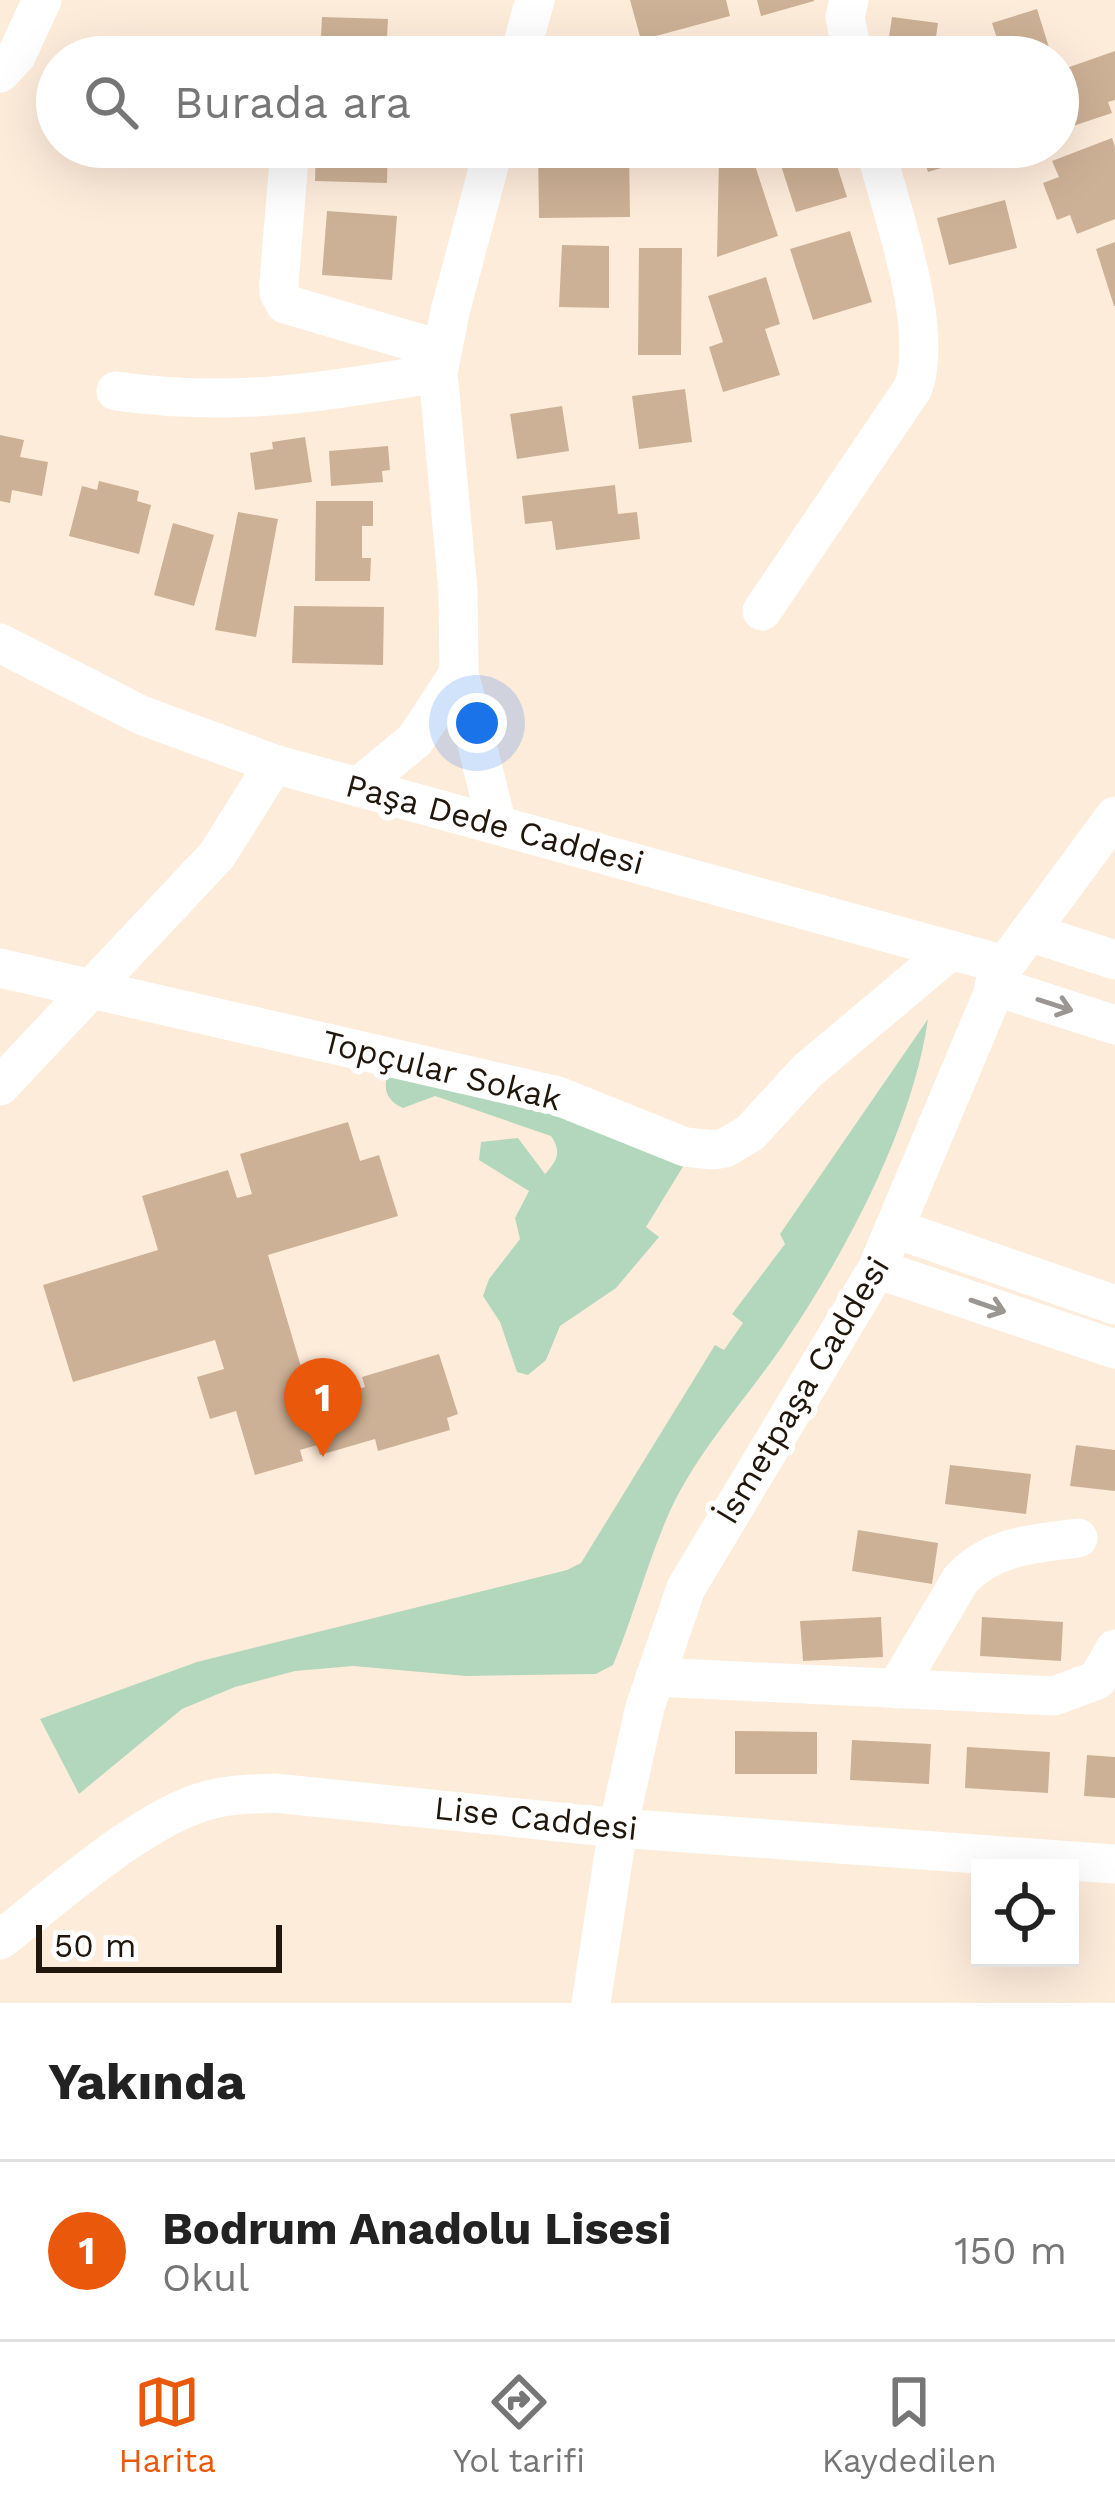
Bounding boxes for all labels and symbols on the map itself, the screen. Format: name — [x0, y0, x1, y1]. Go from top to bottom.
your location — [447, 693, 507, 753]
street label: Paşa Dede Caddesi — [342, 765, 648, 883]
one-way arrow — [1035, 996, 1073, 1018]
street label: Topçular Sokak — [318, 1021, 566, 1119]
street label: İsmetpaşa Caddesi — [707, 1249, 897, 1531]
one-way arrow — [968, 1297, 1006, 1319]
pin: 1 — [284, 1358, 362, 1457]
street label: Lise Caddesi — [432, 1788, 640, 1848]
scale bar — [36, 1919, 282, 1972]

